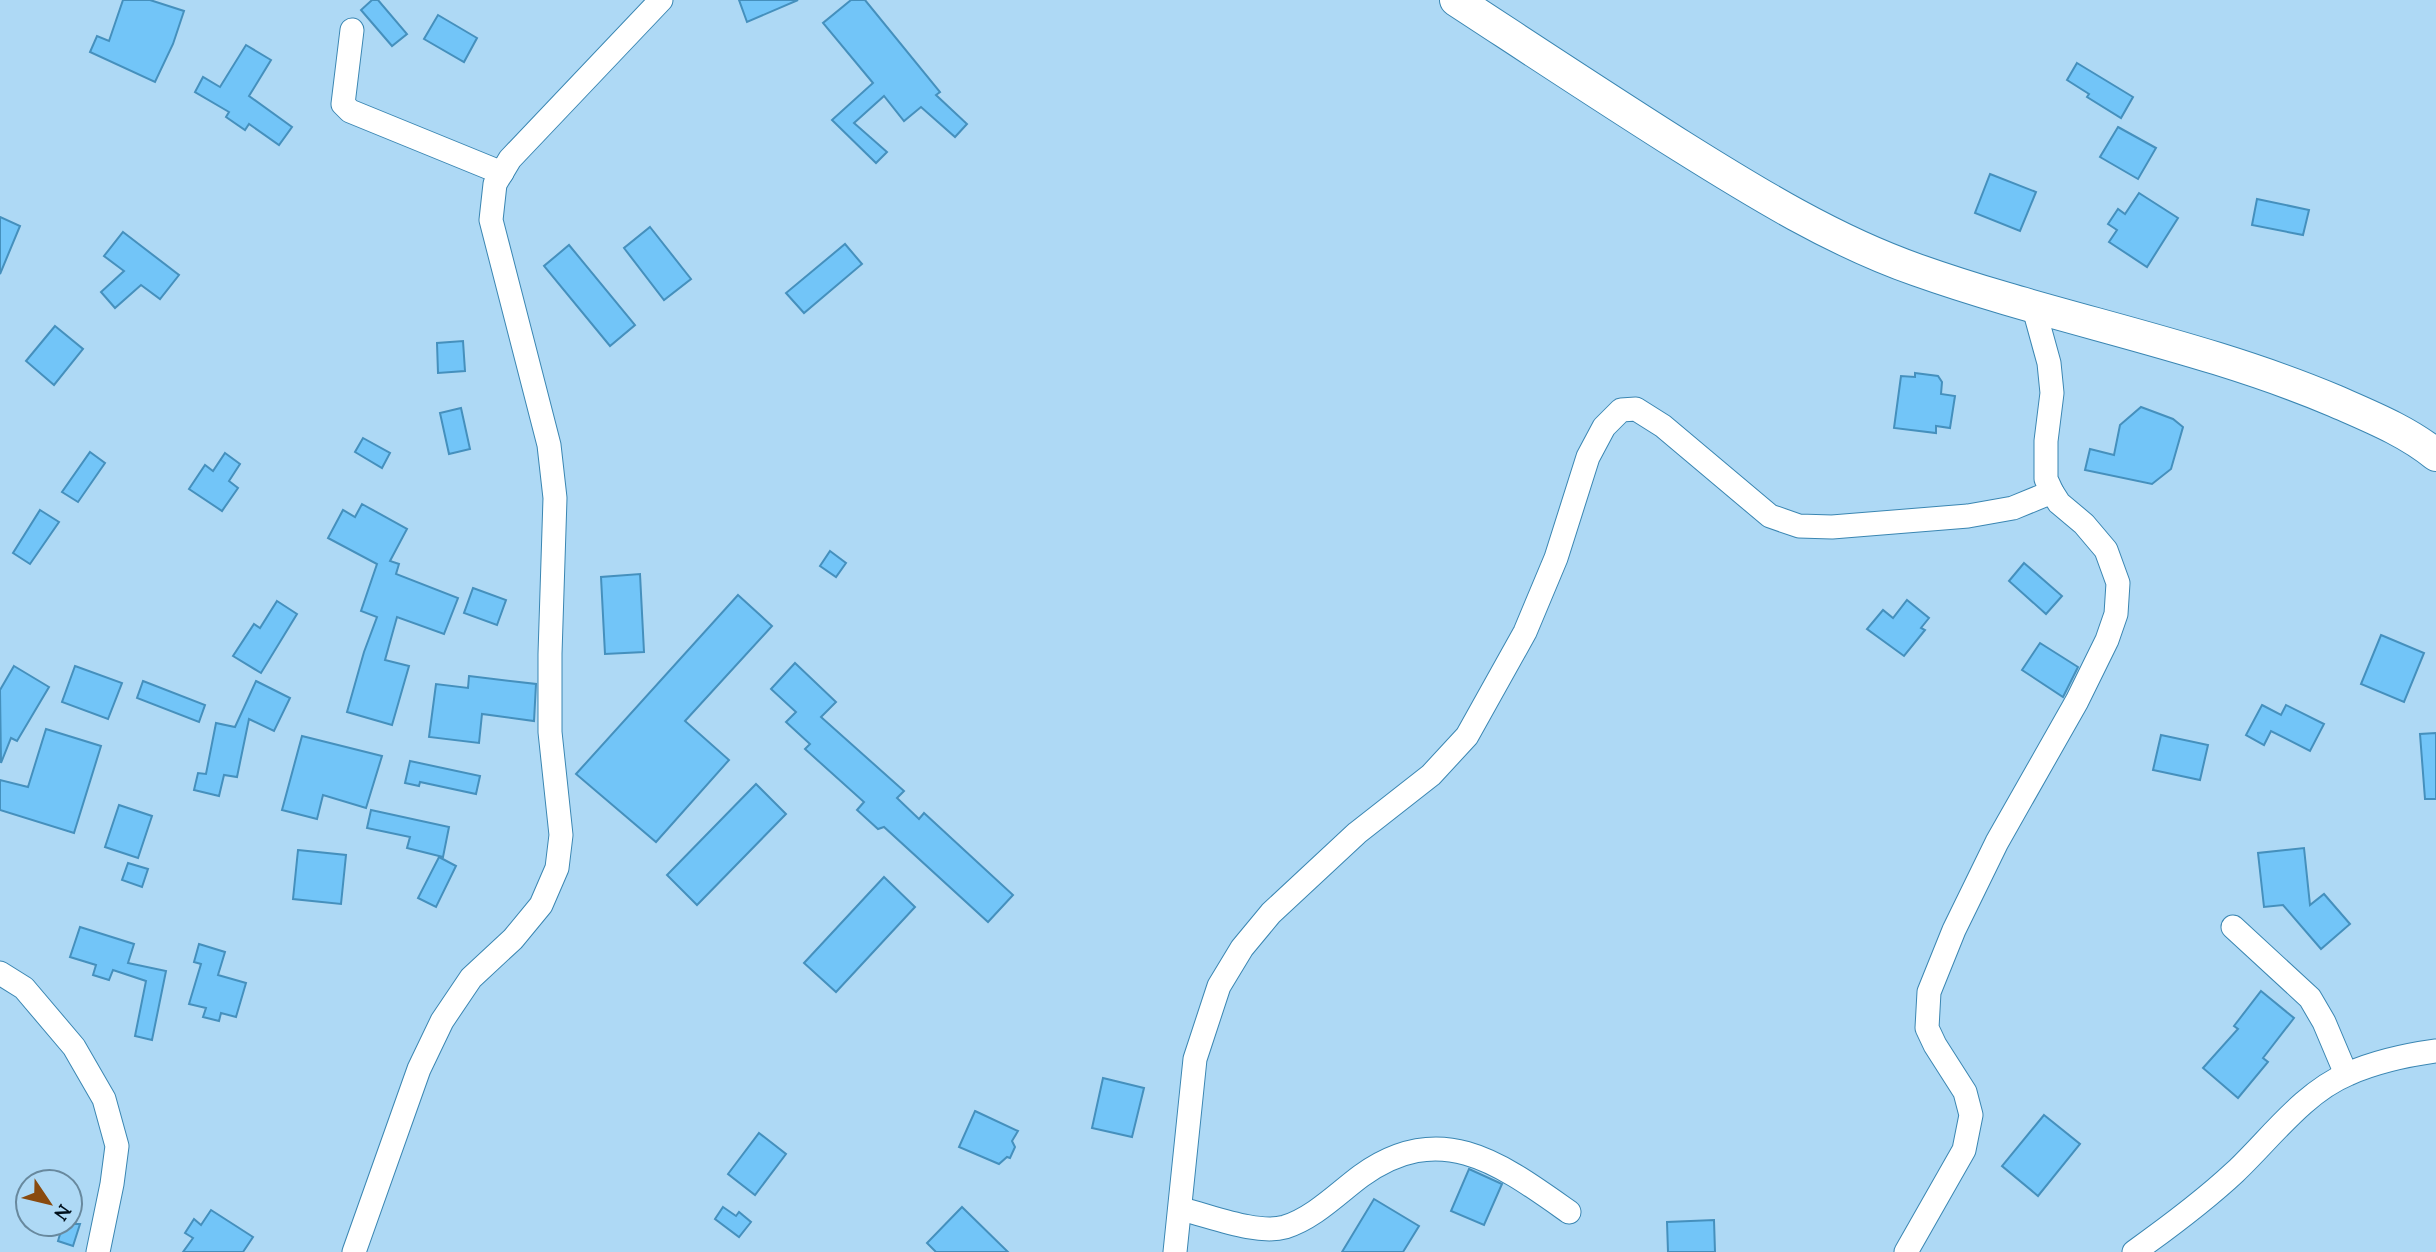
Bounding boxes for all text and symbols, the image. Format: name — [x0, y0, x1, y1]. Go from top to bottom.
north arrow — [14, 1168, 84, 1238]
text: N — [49, 1200, 77, 1226]

